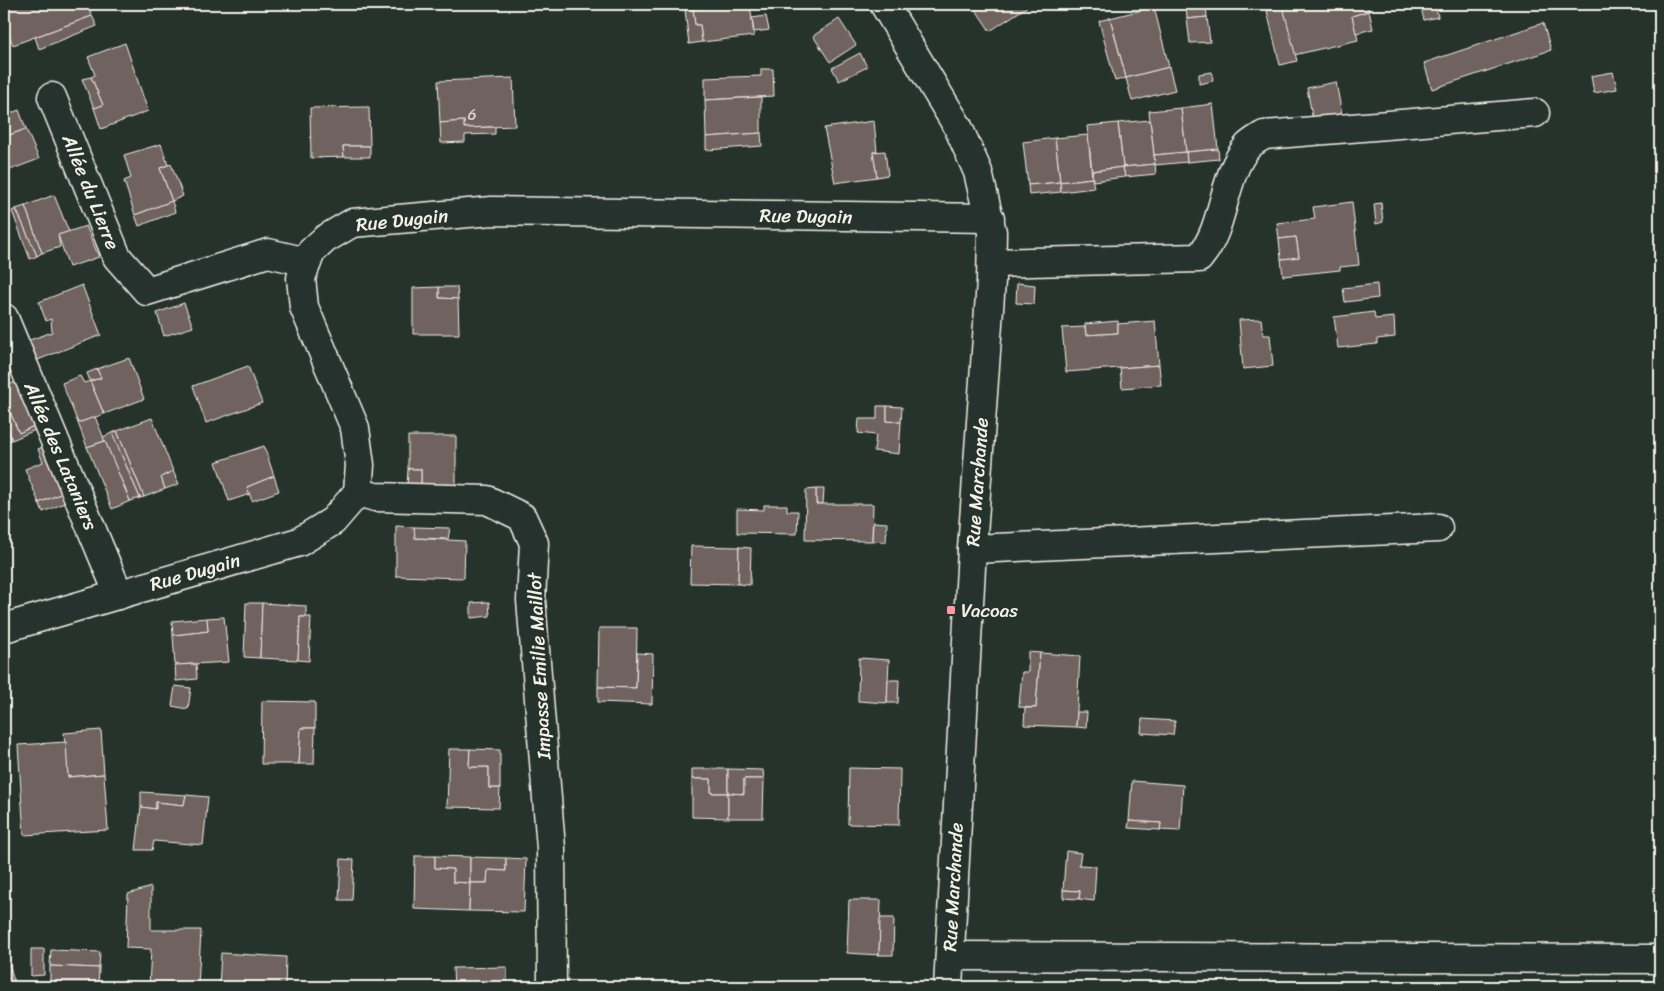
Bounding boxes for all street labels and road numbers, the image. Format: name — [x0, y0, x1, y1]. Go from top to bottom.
street label: Allée du Lierre — [52, 128, 129, 255]
street label: Rue Dugain — [354, 199, 450, 241]
street label: Rue Dugain — [759, 199, 853, 233]
street label: Allée des Lataniers — [14, 376, 107, 536]
street label: Rue Marchande — [956, 416, 998, 547]
street label: Rue Dugain — [146, 543, 244, 601]
street label: Impasse Emilie Maillot — [518, 570, 560, 761]
street label: Rue Marchande — [933, 821, 973, 952]

